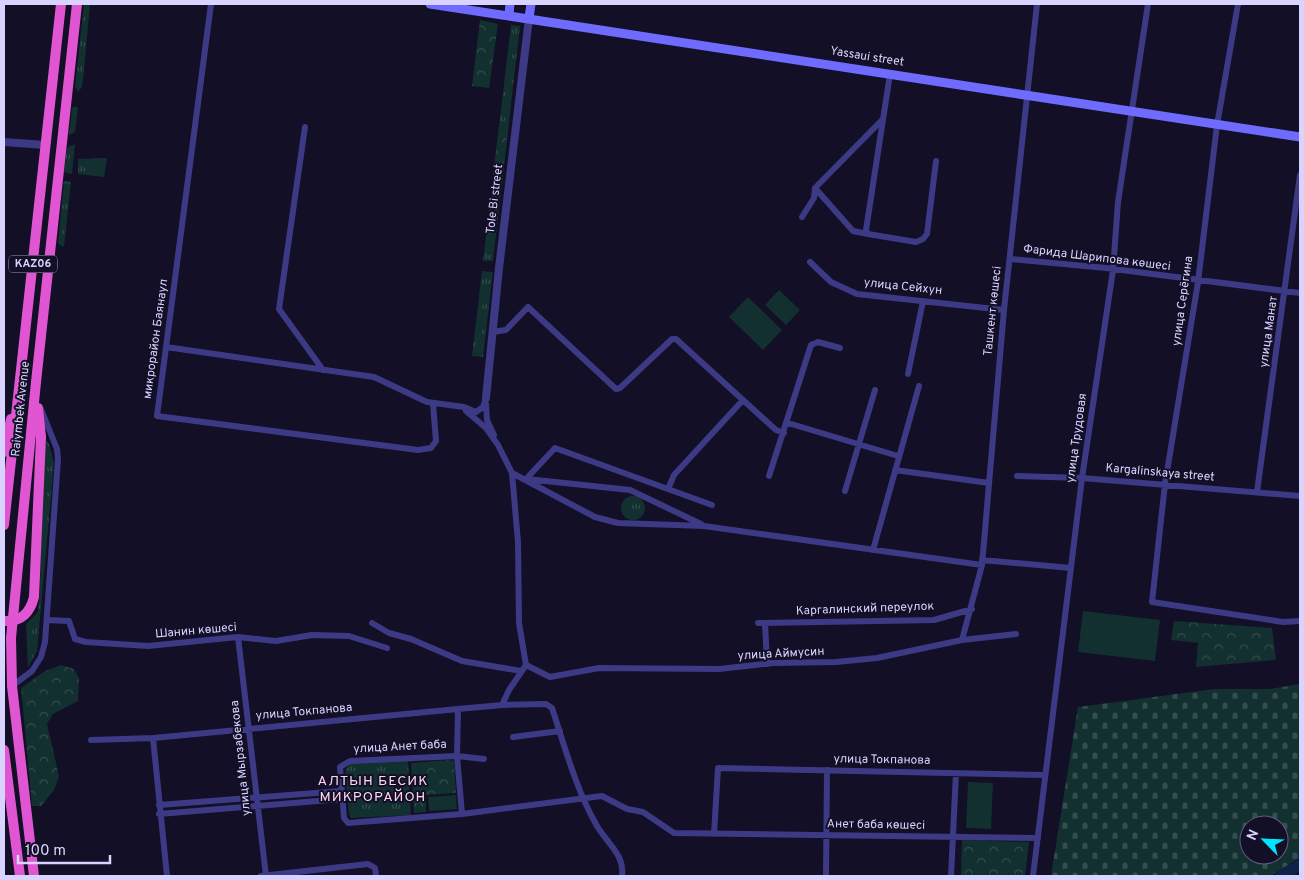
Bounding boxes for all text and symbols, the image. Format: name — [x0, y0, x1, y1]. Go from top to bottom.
street label: Yassaui street — [829, 43, 905, 71]
street label: Tole Bi street — [483, 163, 507, 235]
street label: Фарида Шарипова көшесі — [1022, 241, 1172, 275]
road number: KАZ06 — [9, 255, 57, 272]
street label: улица Серёгина — [1169, 255, 1197, 347]
street label: Ташкент көшесі — [980, 265, 1006, 357]
street label: улица Сейхун — [863, 275, 943, 299]
street label: микрорайон Баянаул — [140, 278, 172, 400]
street label: улица Манат — [1256, 295, 1282, 369]
street label: Raiymbek Avenue — [8, 360, 34, 458]
street label: улица Трудовая — [1063, 392, 1091, 484]
street label: Kargalinskaya street — [1105, 460, 1215, 486]
street label: Каргалинский переулок — [796, 599, 935, 619]
street label: Шанин көшесі — [155, 619, 237, 643]
street label: улица Аймусин — [737, 644, 825, 664]
street label: улица Мырзабекова — [227, 699, 255, 817]
street label: улица Токпанова — [255, 700, 353, 724]
street label: улица Анет баба — [353, 737, 447, 757]
street label: улица Токпанова — [833, 751, 931, 769]
district label: АЛТЫН БЕСИК МИКРОРАЙОН — [318, 773, 428, 806]
north arrow — [1239, 815, 1289, 865]
street label: Анет баба көшесі — [827, 816, 925, 834]
text: N — [1244, 827, 1263, 843]
scale bar — [18, 832, 110, 864]
text: 100 m — [25, 842, 66, 861]

